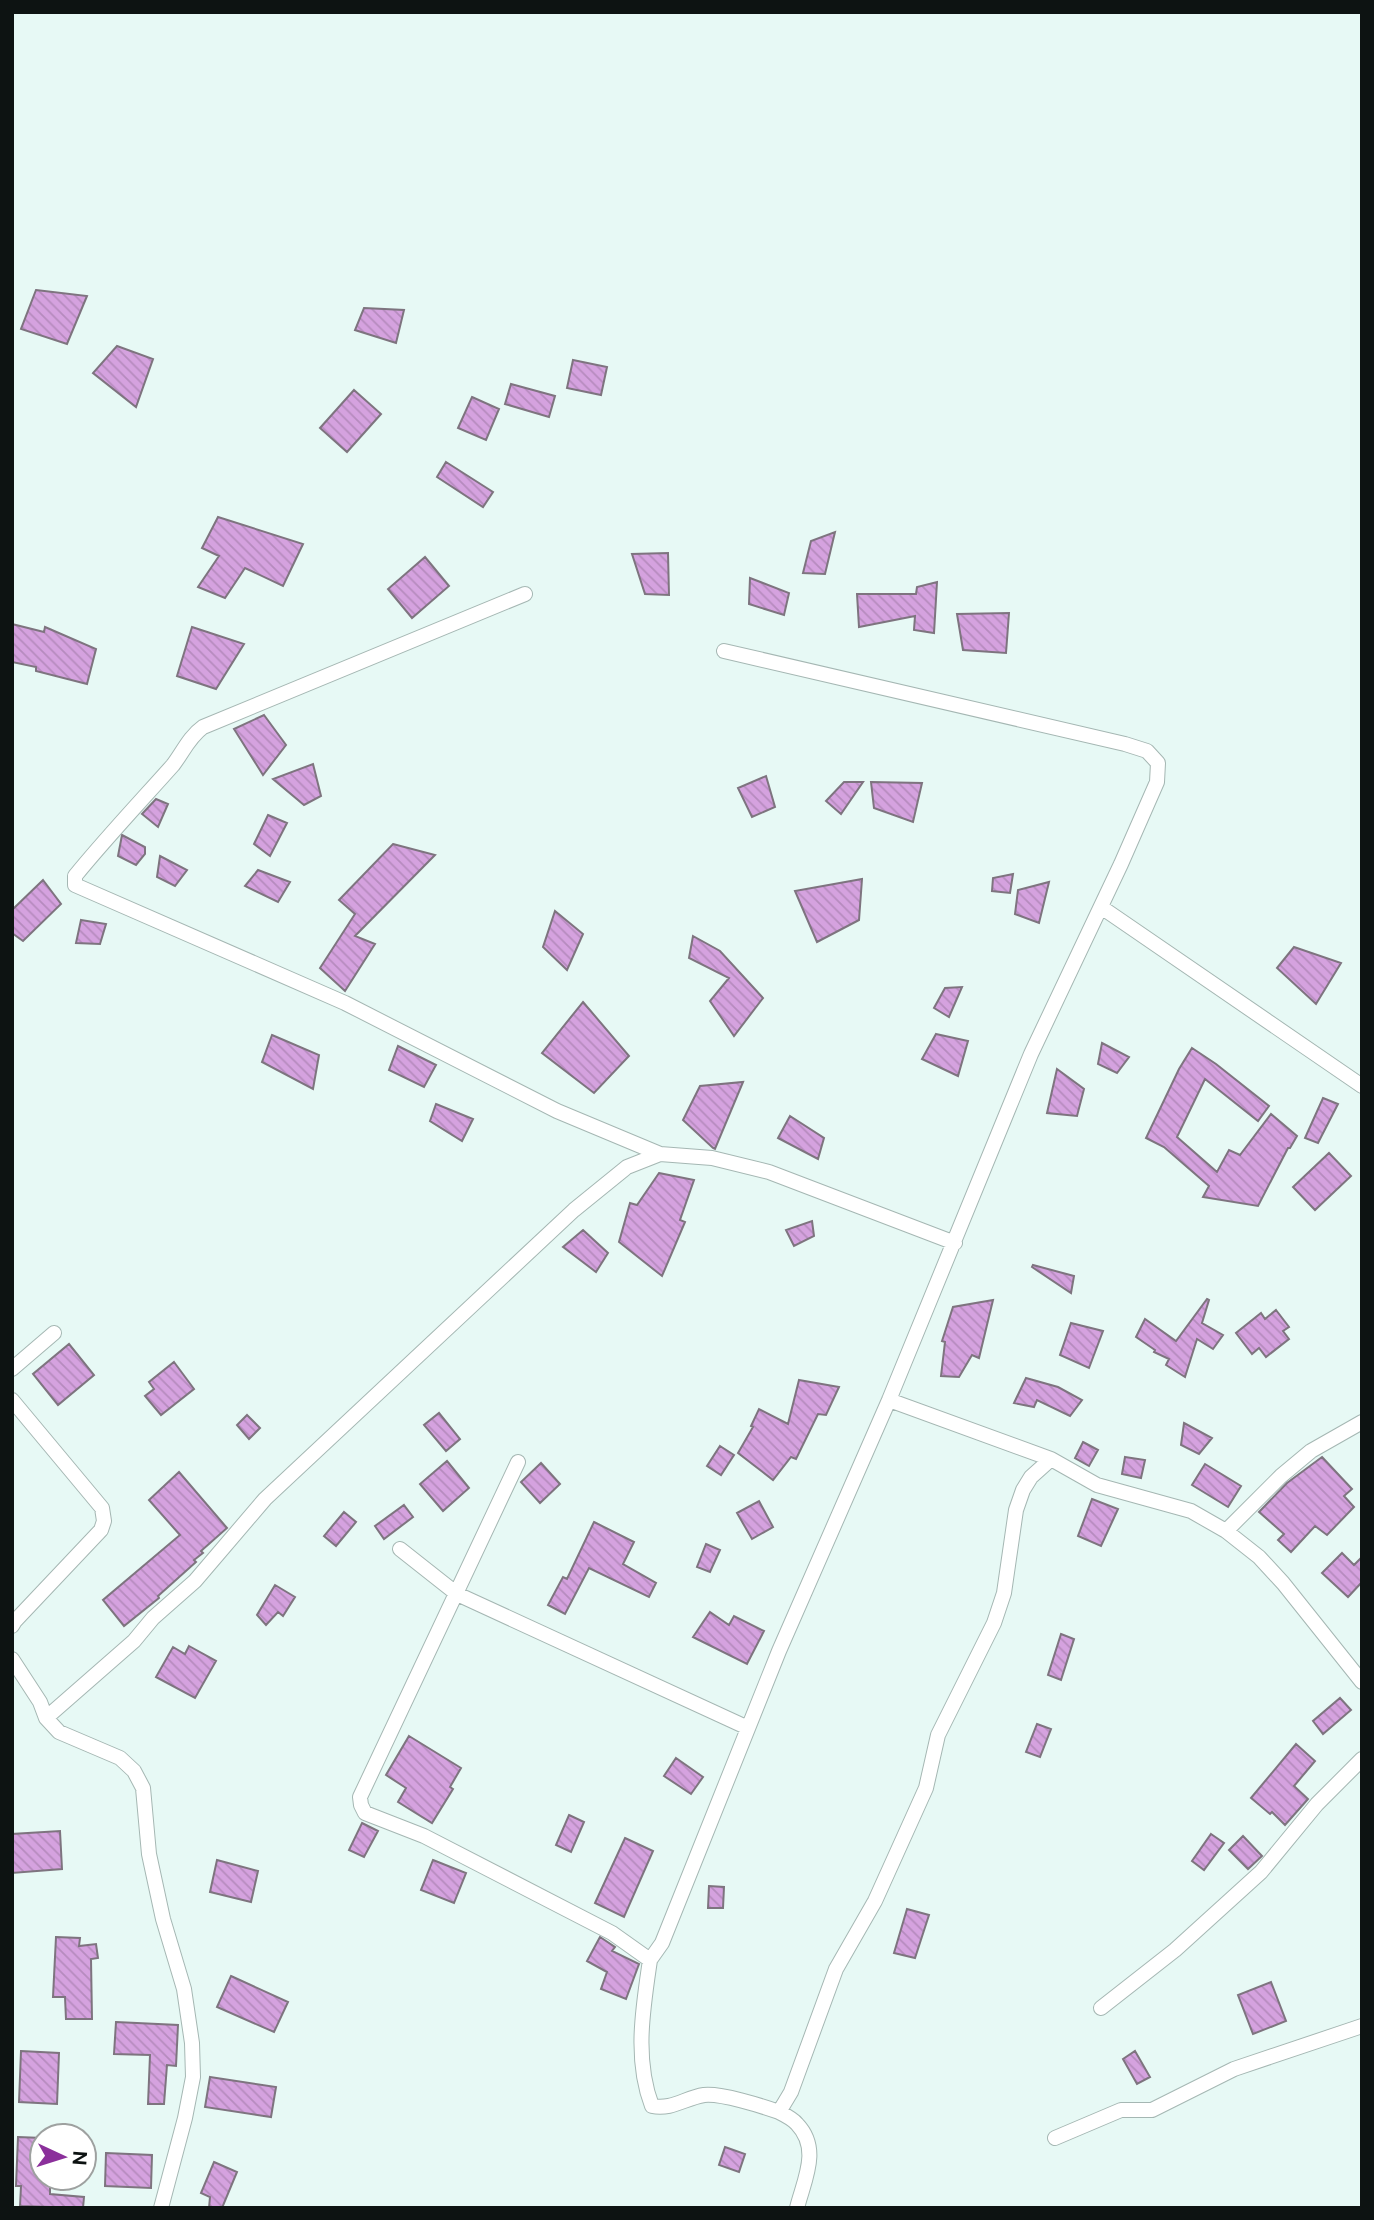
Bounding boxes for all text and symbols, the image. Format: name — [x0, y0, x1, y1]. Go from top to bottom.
north arrow — [28, 2122, 98, 2192]
text: N — [68, 2150, 91, 2166]

